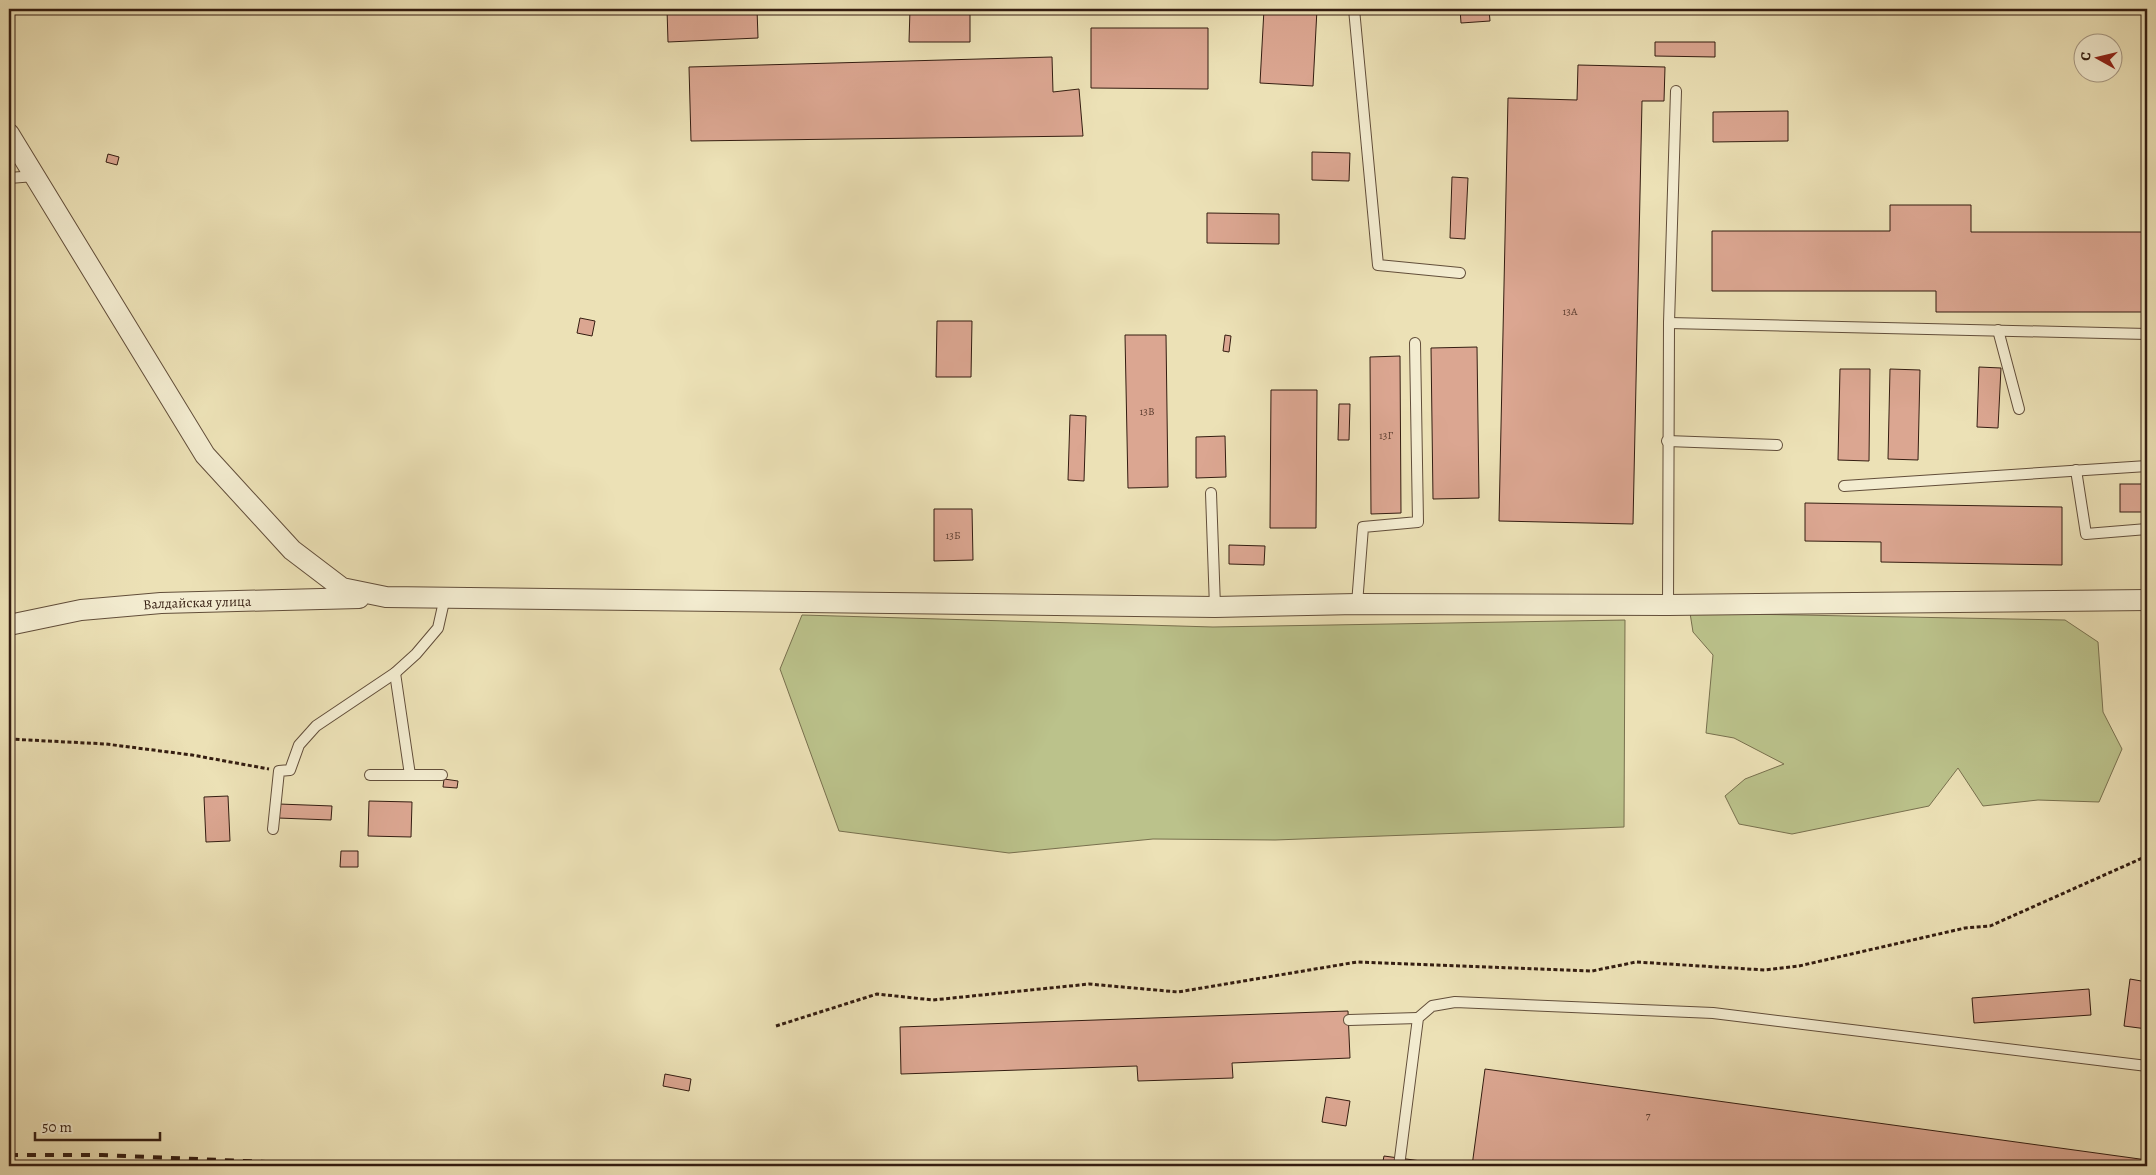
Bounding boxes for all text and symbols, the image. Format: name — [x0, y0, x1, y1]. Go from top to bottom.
north arrow — [2074, 32, 2124, 82]
text: С — [2076, 50, 2096, 62]
house number: 13А — [1563, 304, 1578, 319]
house number: 13В — [1140, 404, 1154, 419]
house number: 13Г — [1379, 428, 1393, 443]
house number: 13Б — [946, 528, 960, 543]
street label: Валдайская улица — [142, 591, 252, 614]
house number: 7 — [1646, 1108, 1651, 1123]
scale bar — [35, 1110, 160, 1142]
text: 50 m — [42, 1117, 72, 1137]

